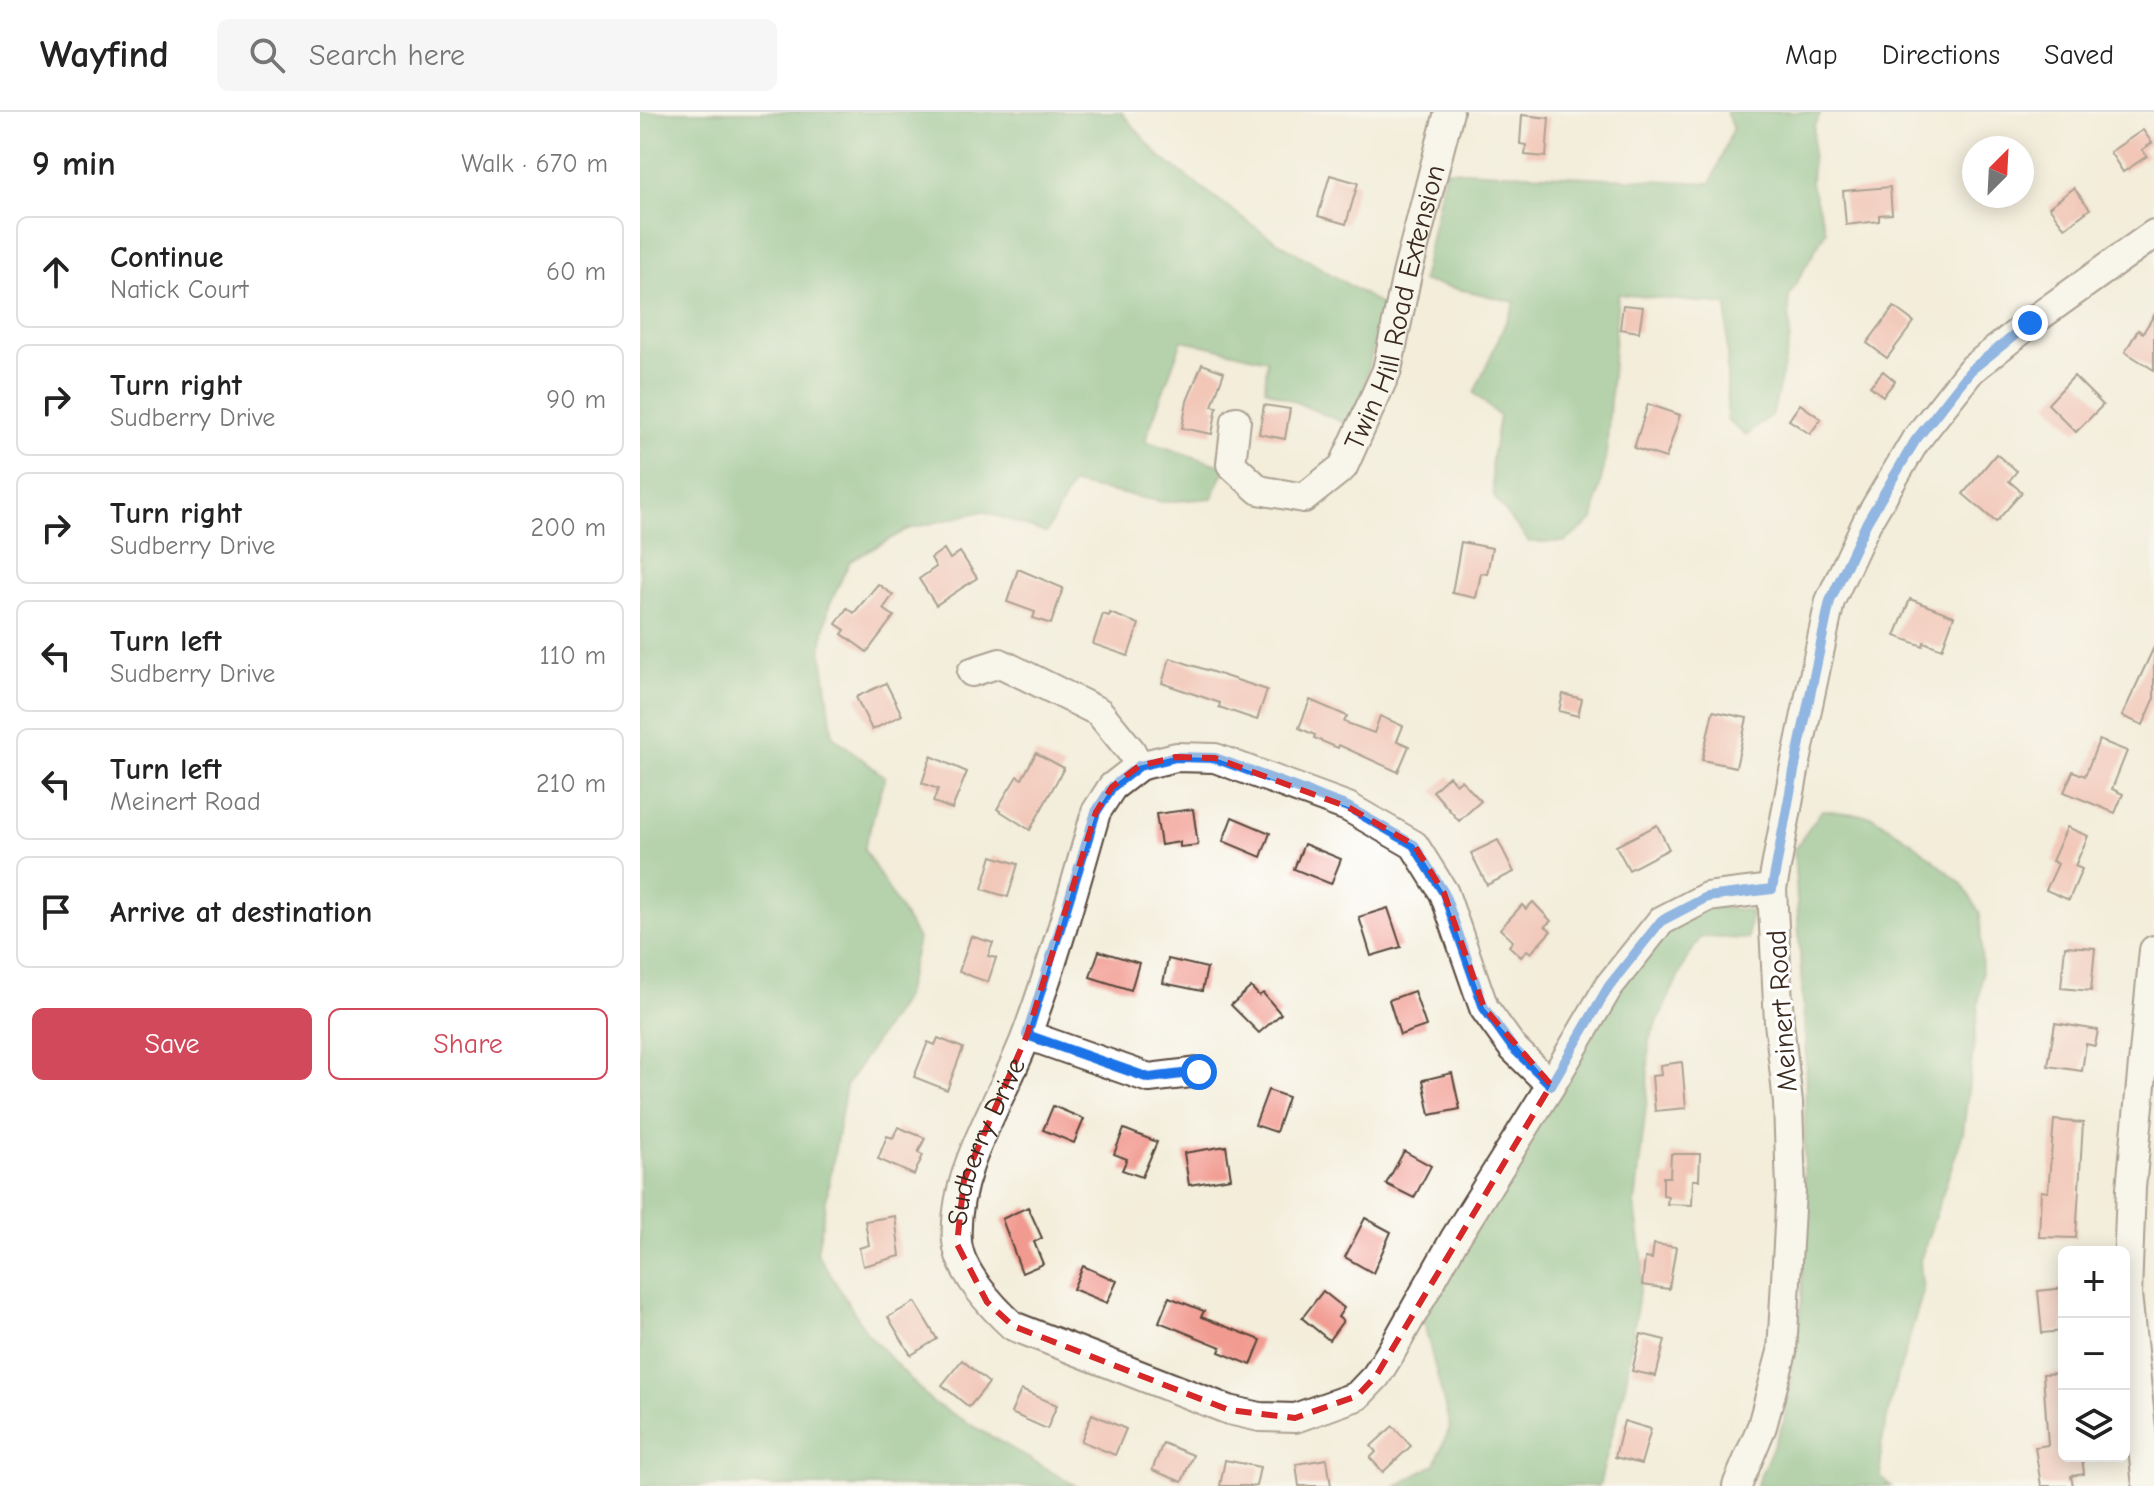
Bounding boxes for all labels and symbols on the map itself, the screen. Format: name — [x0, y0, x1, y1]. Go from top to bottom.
north arrow — [1962, 136, 2034, 208]
street label: Twin Hill Road Extension — [1338, 162, 1452, 455]
route end — [2012, 305, 2048, 341]
street label: Meinert Road — [1760, 929, 1804, 1093]
street label: Sudberry Drive — [942, 1053, 1032, 1227]
route start — [1181, 1054, 1217, 1090]

